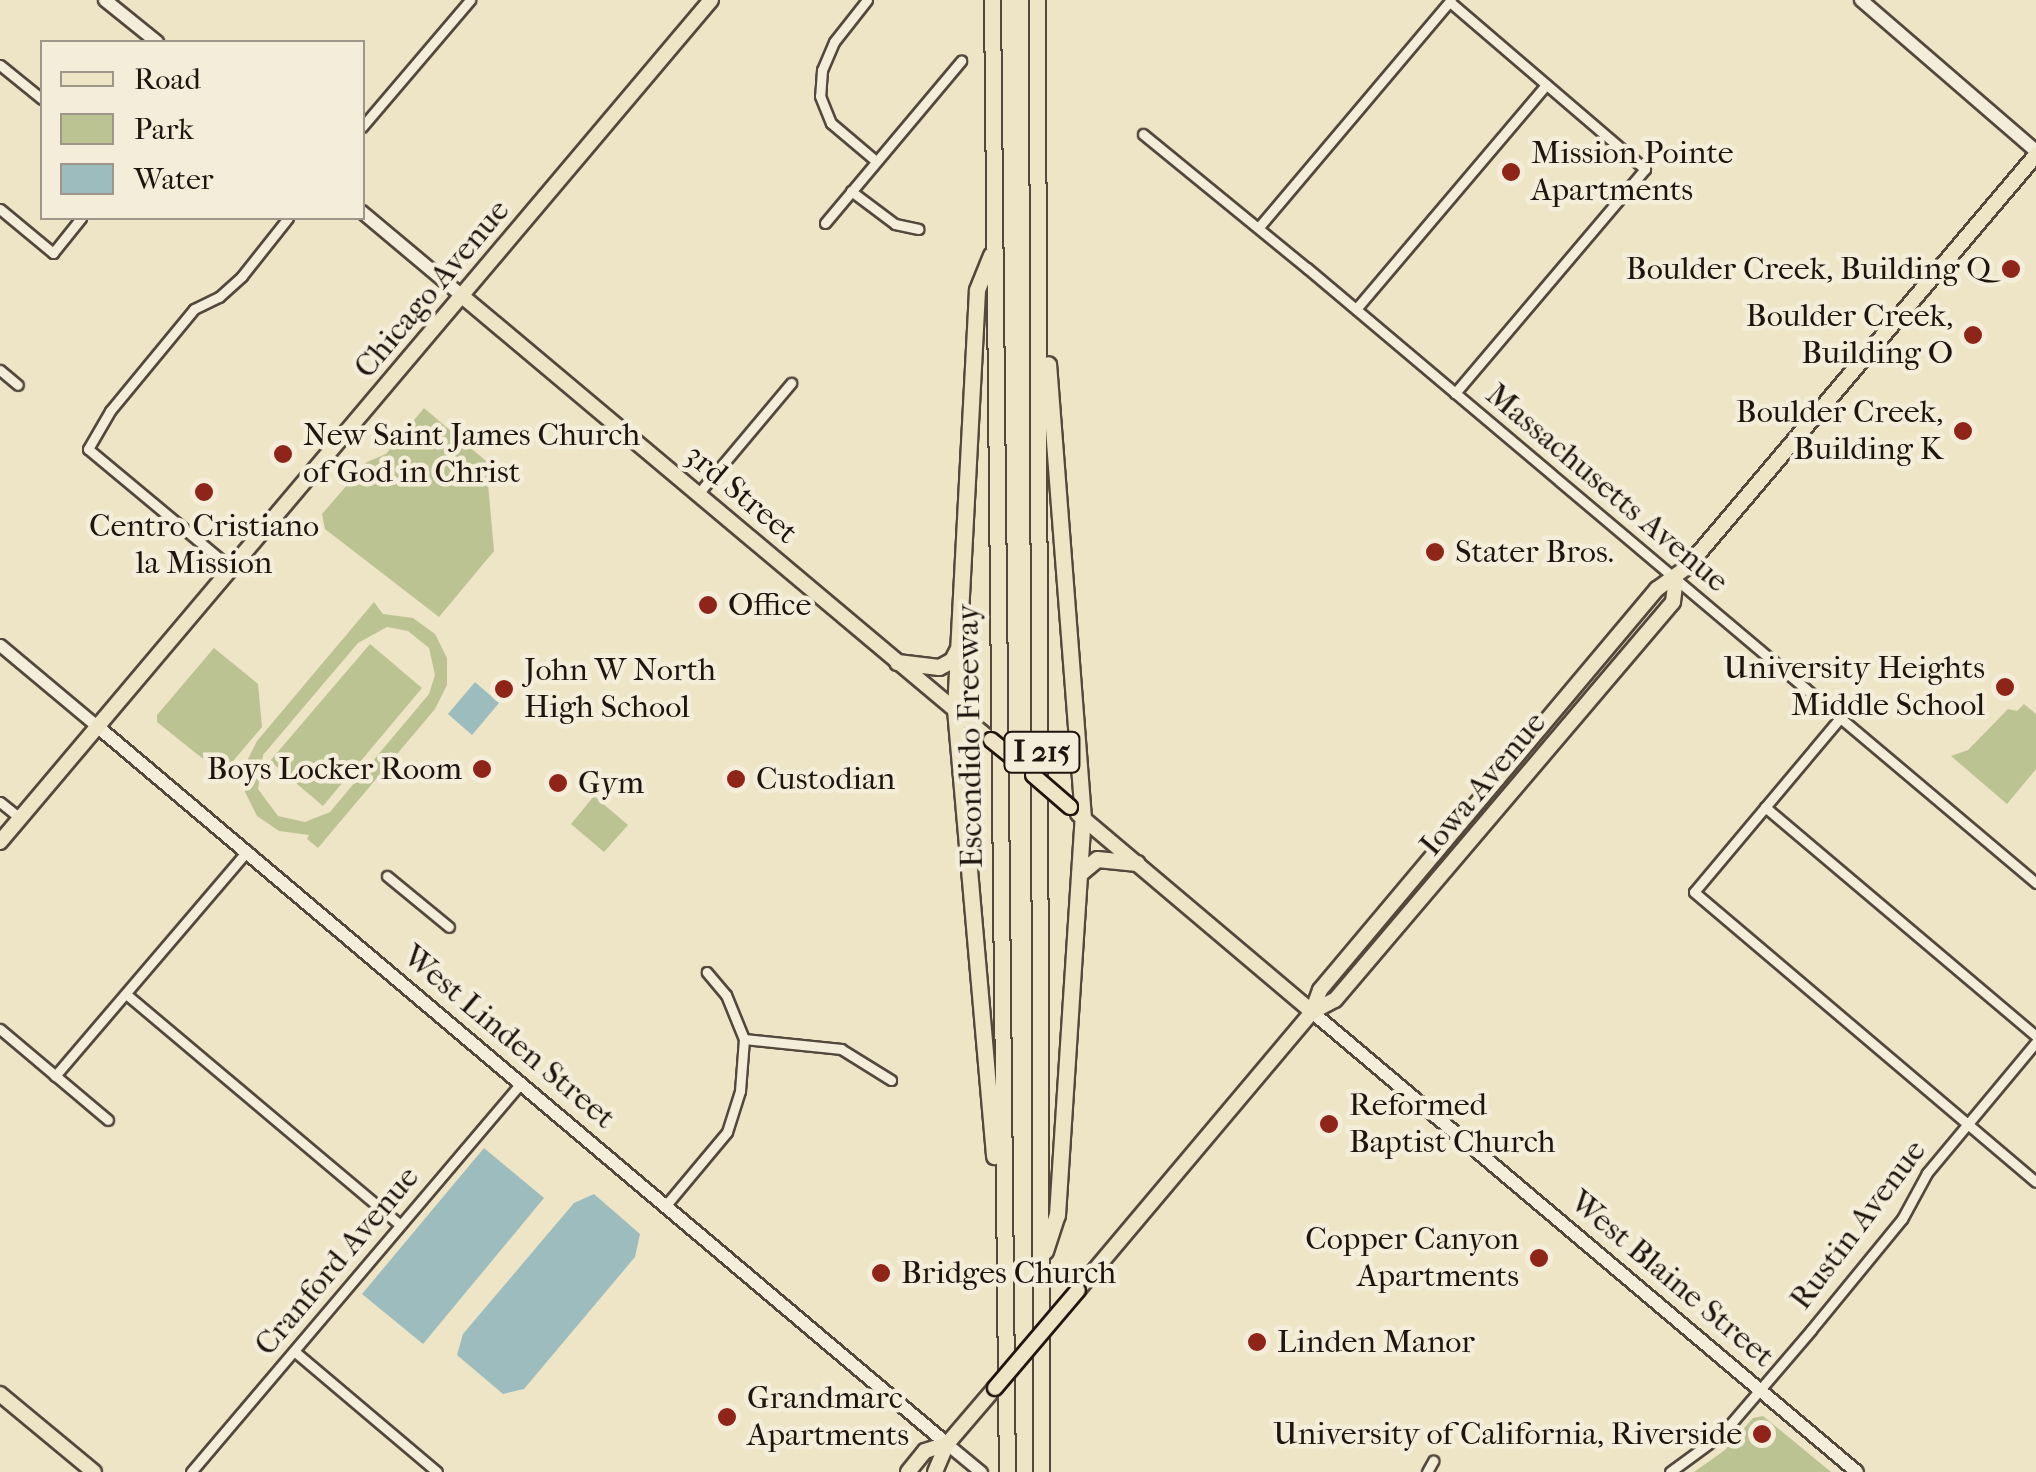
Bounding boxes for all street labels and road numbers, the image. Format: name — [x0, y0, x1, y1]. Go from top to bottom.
street label: Chicago Avenue — [346, 192, 518, 386]
street label: Massachusetts Avenue — [1478, 375, 1736, 601]
street label: 3rd Street — [677, 436, 805, 552]
street label: Escondido Freeway — [949, 604, 991, 868]
street label: Iowa Avenue — [1412, 704, 1554, 864]
road number: I 215 — [1002, 727, 1082, 777]
street label: West Linden Street — [395, 937, 623, 1137]
street label: Rustin Avenue — [1782, 1133, 1934, 1317]
street label: Cranford Avenue — [247, 1159, 427, 1363]
street label: West Blaine Street — [1562, 1182, 1782, 1376]

